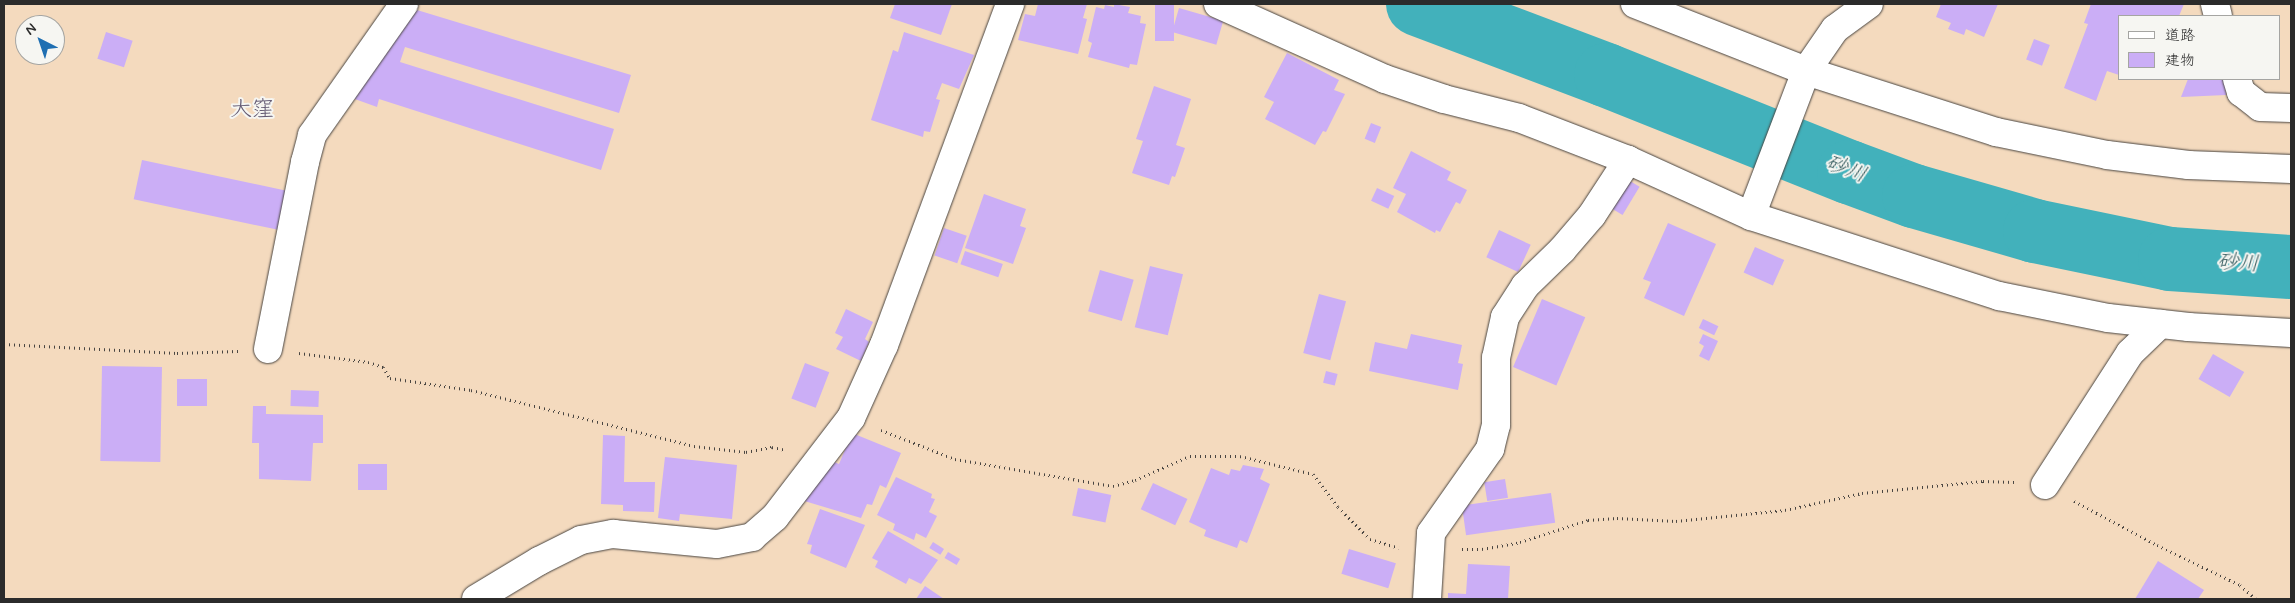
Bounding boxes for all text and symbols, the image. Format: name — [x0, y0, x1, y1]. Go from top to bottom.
north arrow — [15, 15, 65, 65]
legend — [2118, 15, 2280, 80]
text: N — [21, 20, 40, 39]
text: 道路 — [2165, 26, 2195, 46]
text: 建物 — [2165, 51, 2195, 71]
district label: 大窪 — [230, 98, 274, 124]
water label: 砂川 — [1822, 150, 1870, 188]
water label: 砂川 — [2216, 249, 2260, 277]

